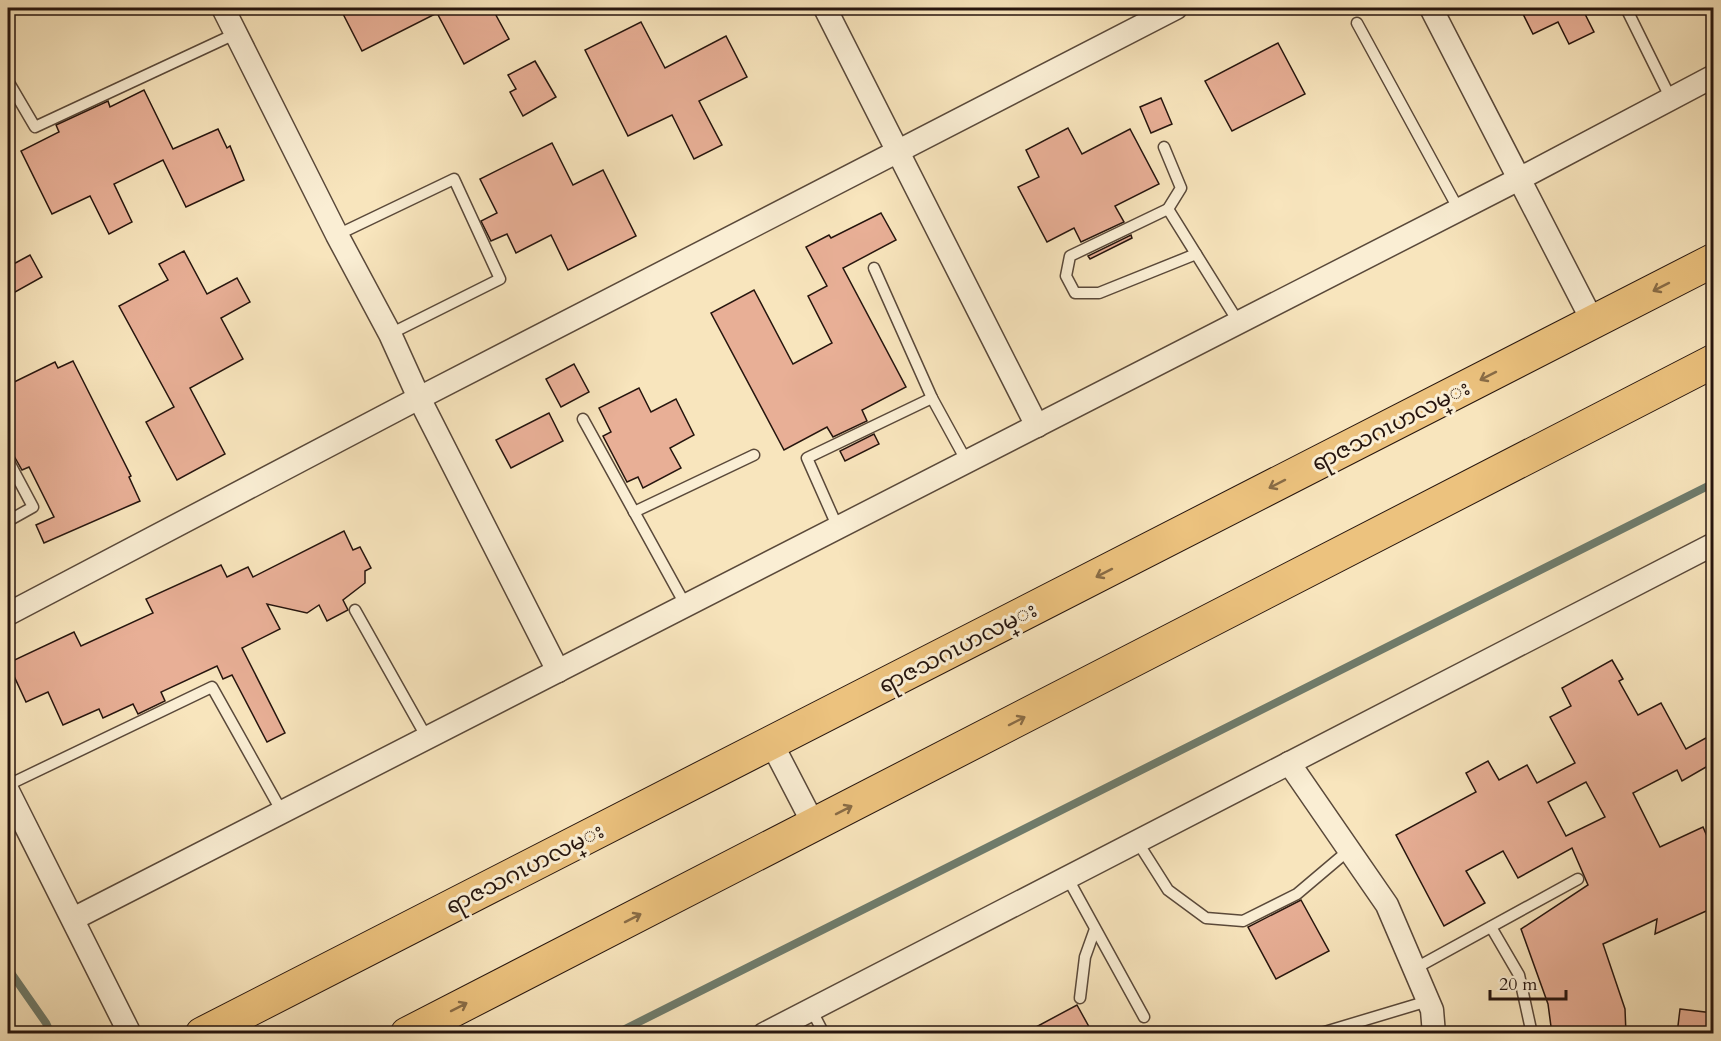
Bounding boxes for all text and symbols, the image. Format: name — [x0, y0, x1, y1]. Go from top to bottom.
one-way arrow — [1653, 282, 1671, 293]
one-way arrow — [1480, 370, 1497, 382]
street label: ရာဇသဂၤဟလမ္း — [1307, 373, 1476, 481]
one-way arrow — [1268, 479, 1286, 491]
one-way arrow — [1095, 568, 1113, 580]
street label: ရာဇသဂၤဟလမ္း — [874, 595, 1043, 703]
one-way arrow — [1008, 714, 1026, 726]
one-way arrow — [834, 804, 852, 815]
street label: ရာဇသဂၤဟလမ္း — [441, 816, 610, 924]
one-way arrow — [623, 912, 641, 923]
scale bar — [1490, 963, 1566, 1001]
text: 20 m — [1499, 972, 1538, 997]
one-way arrow — [450, 1001, 467, 1013]

